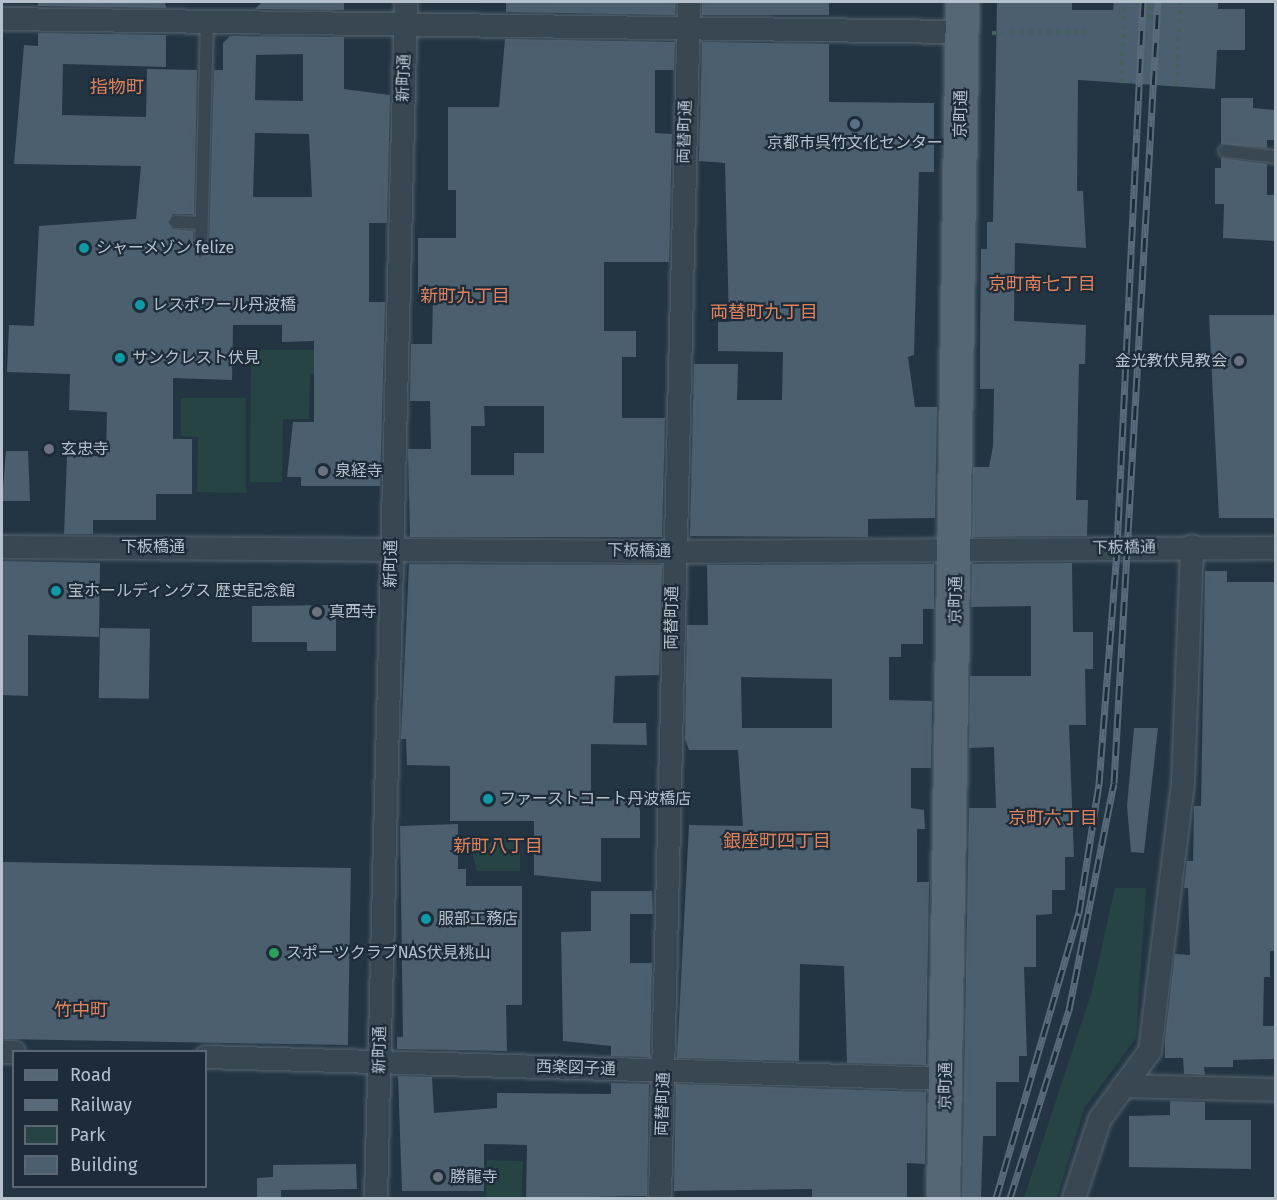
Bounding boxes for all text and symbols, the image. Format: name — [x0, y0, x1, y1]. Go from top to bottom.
street label: 新町通 — [394, 54, 414, 102]
district label: 指物町 — [90, 76, 144, 98]
street label: 京町通 — [951, 90, 971, 138]
street label: 両替町通 — [674, 100, 696, 164]
marker: 京都市呉竹文化センター — [848, 117, 862, 131]
place label: 京都市呉竹文化センター — [767, 133, 943, 153]
place label: シャーメゾン felize — [96, 238, 235, 258]
marker: シャーメゾン felize — [77, 241, 91, 255]
district label: 京町南七丁目 — [988, 273, 1096, 295]
district label: 新町九丁目 — [420, 285, 510, 307]
place label: レスポワール丹波橋 — [152, 295, 296, 315]
marker: レスポワール丹波橋 — [133, 298, 147, 312]
district label: 両替町九丁目 — [710, 301, 818, 323]
place label: サンクレスト伏見 — [132, 348, 260, 368]
marker: サンクレスト伏見 — [113, 351, 127, 365]
place label: 金光教伏見教会 — [1115, 351, 1227, 371]
marker: 金光教伏見教会 — [1232, 354, 1246, 368]
place label: 玄忠寺 — [61, 439, 109, 459]
marker: 玄忠寺 — [42, 442, 56, 456]
place label: 泉経寺 — [335, 461, 383, 481]
marker: 泉経寺 — [316, 464, 330, 478]
street label: 下板橋通 — [121, 537, 185, 557]
street label: 下板橋通 — [1092, 538, 1156, 558]
street label: 新町通 — [381, 540, 401, 588]
street label: 下板橋通 — [607, 541, 671, 561]
street label: 京町通 — [946, 576, 966, 624]
place label: 宝ホールディングス 歴史記念館 — [68, 581, 296, 601]
marker: 宝ホールディングス 歴史記念館 — [49, 584, 63, 598]
street label: 両替町通 — [662, 586, 682, 650]
place label: 真西寺 — [329, 602, 377, 622]
marker: 真西寺 — [310, 605, 324, 619]
place label: ファーストコート丹波橋店 — [500, 789, 692, 809]
marker: ファーストコート丹波橋店 — [481, 792, 495, 806]
district label: 京町六丁目 — [1008, 807, 1098, 829]
district label: 銀座町四丁目 — [723, 830, 831, 852]
district label: 新町八丁目 — [453, 835, 543, 857]
place label: 服部工務店 — [438, 909, 518, 929]
marker: 服部工務店 — [419, 912, 433, 926]
place label: スポーツクラブNAS伏見桃山 — [286, 943, 491, 963]
marker: スポーツクラブNAS伏見桃山 — [267, 946, 281, 960]
district label: 竹中町 — [54, 999, 108, 1021]
street label: 新町通 — [370, 1026, 390, 1074]
legend — [12, 1050, 207, 1188]
street label: 西楽図子通 — [536, 1057, 616, 1079]
street label: 京町通 — [936, 1062, 956, 1110]
text: Road — [70, 1064, 112, 1086]
street label: 両替町通 — [652, 1072, 674, 1136]
text: Railway — [70, 1094, 132, 1116]
text: Park — [70, 1124, 105, 1146]
text: Building — [70, 1154, 137, 1176]
place label: 勝龍寺 — [450, 1167, 498, 1187]
marker: 勝龍寺 — [431, 1170, 445, 1184]

